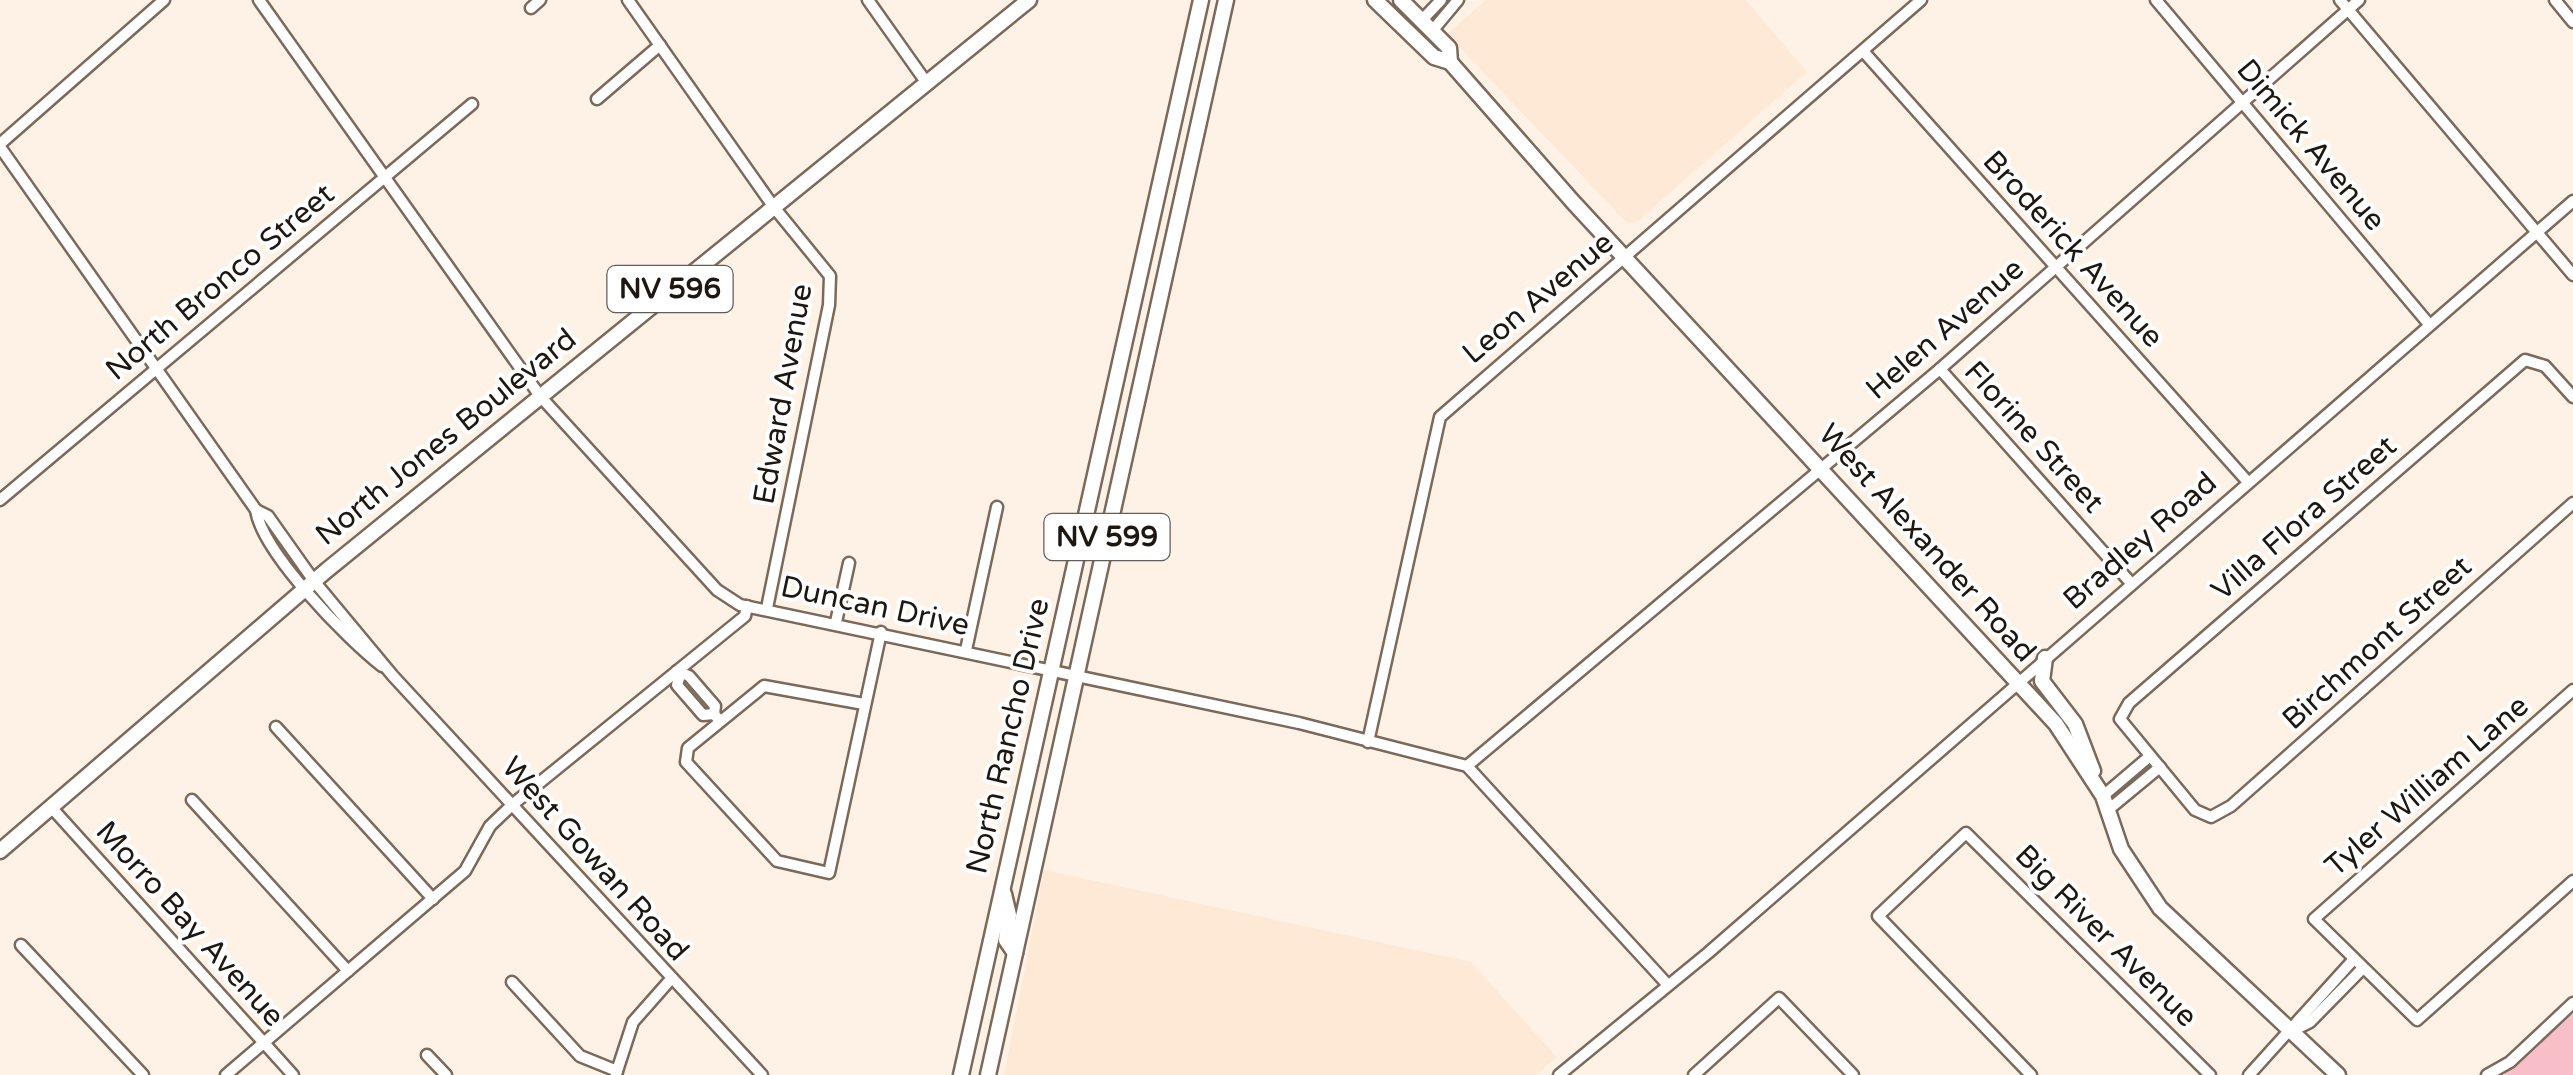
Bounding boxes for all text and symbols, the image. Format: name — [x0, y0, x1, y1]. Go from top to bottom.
street label: Dimick Avenue — [2229, 52, 2393, 238]
street label: Broderick Avenue — [1975, 143, 2171, 355]
street label: North Bronco Street — [98, 176, 342, 388]
street label: Leon Avenue — [1455, 224, 1621, 372]
street label: Helen Avenue — [1858, 250, 2032, 408]
road number: NV 596 — [608, 266, 732, 312]
street label: Edward Avenue — [745, 281, 821, 507]
street label: North Jones Boulevard — [308, 320, 584, 554]
street label: Florine Street — [1956, 353, 2112, 521]
street label: West Alexander Road — [1810, 416, 2044, 670]
street label: Villa Flora Street — [2204, 428, 2404, 608]
street label: Bradley Road — [2056, 464, 2224, 618]
road number: NV 599 — [1044, 514, 1170, 560]
street label: Birchmont Street — [2275, 548, 2479, 738]
street label: Duncan Drive — [777, 568, 973, 644]
street label: North Rancho Drive — [958, 595, 1058, 877]
street label: Tyler William Lane — [2318, 688, 2536, 884]
street label: West Gowan Road — [494, 749, 696, 969]
street label: Morro Bay Avenue — [88, 814, 292, 1034]
street label: Big River Avenue — [2007, 837, 2205, 1035]

